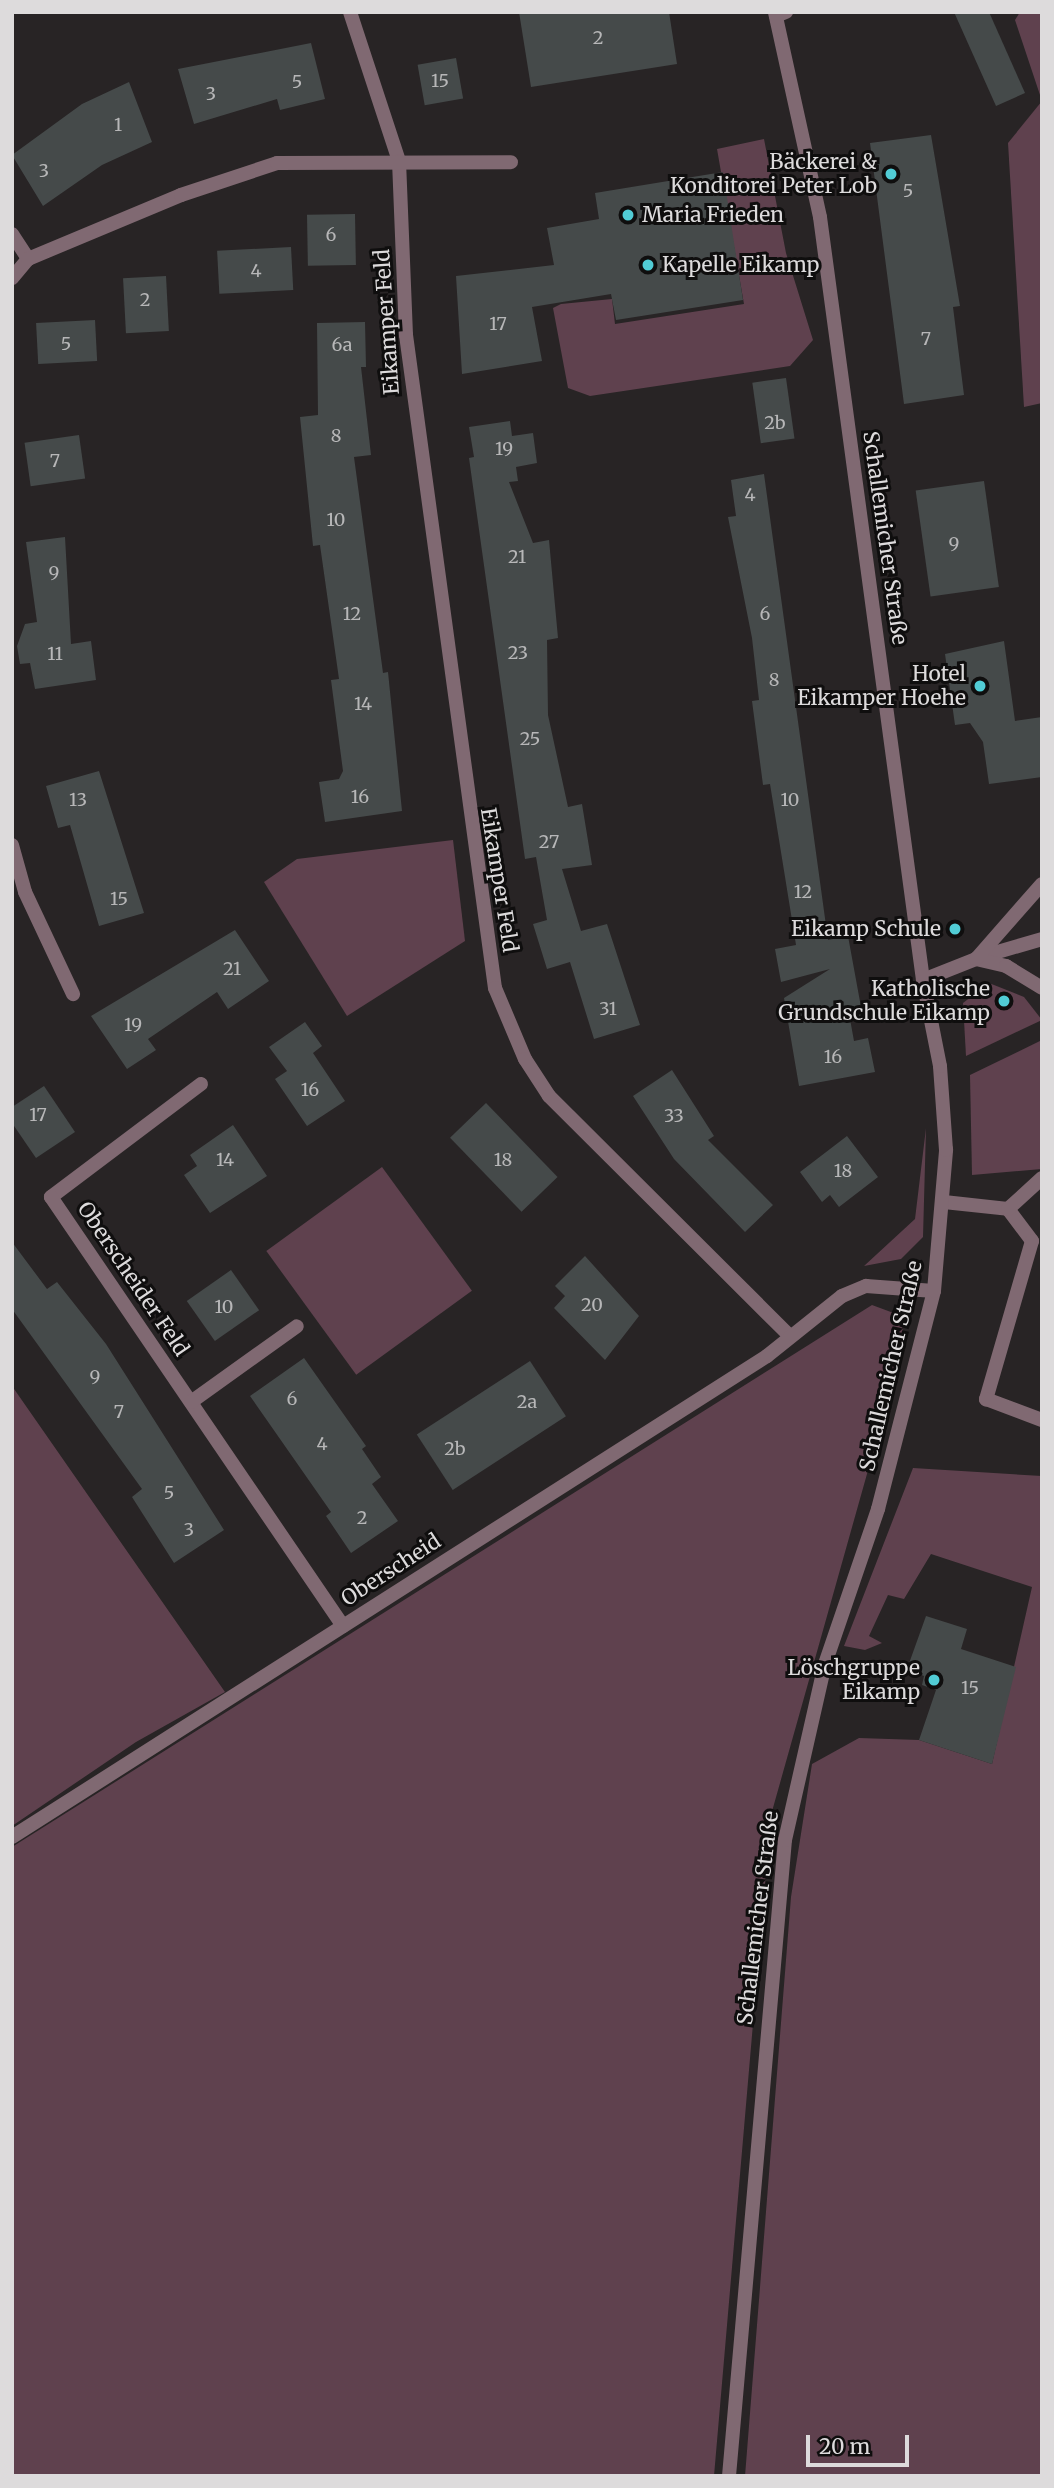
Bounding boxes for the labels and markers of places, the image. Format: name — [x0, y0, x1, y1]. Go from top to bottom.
place label: Bäckerei & Konditorei Peter Lob — [670, 149, 877, 199]
marker: Bäckerei & Konditorei Peter Lob — [883, 166, 899, 182]
place label: Maria Frieden — [642, 202, 784, 228]
marker: Maria Frieden — [620, 207, 636, 223]
place label: Kapelle Eikamp — [662, 252, 819, 278]
marker: Kapelle Eikamp — [640, 257, 656, 273]
place label: Hotel Eikamper Hoehe — [797, 661, 966, 711]
marker: Hotel Eikamper Hoehe — [972, 678, 988, 694]
place label: Eikamp Schule — [791, 916, 941, 942]
marker: Eikamp Schule — [947, 921, 963, 937]
place label: Katholische Grundschule Eikamp — [778, 976, 990, 1026]
marker: Katholische Grundschule Eikamp — [996, 993, 1012, 1009]
place label: Löschgruppe Eikamp — [788, 1655, 920, 1705]
marker: Löschgruppe Eikamp — [926, 1672, 942, 1688]

